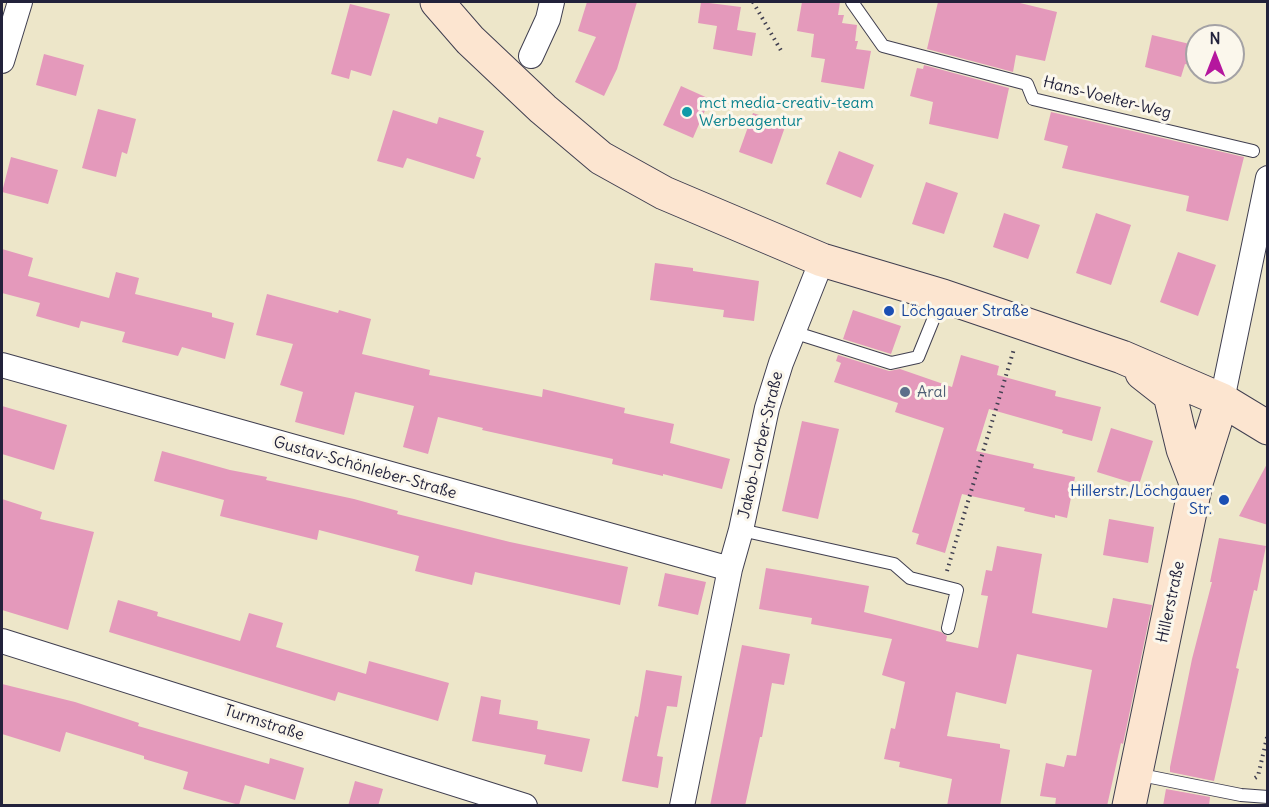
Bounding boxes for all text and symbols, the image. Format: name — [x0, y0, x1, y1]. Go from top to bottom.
north arrow — [1185, 24, 1245, 84]
text: N — [1209, 28, 1221, 48]
street label: Hans-Voelter-Weg — [1041, 73, 1173, 123]
place label: mct media-creativ-team Werbeagentur — [699, 93, 874, 131]
marker: mct media-creativ-team Werbeagentur — [680, 105, 694, 119]
place label: Löchgauer Straße — [901, 301, 1029, 321]
marker: Löchgauer Straße — [882, 304, 896, 318]
street label: Jakob-Lorber-Straße — [735, 370, 787, 520]
place label: Aral — [917, 382, 946, 402]
marker: Aral — [898, 385, 912, 399]
street label: Gustav-Schönleber-Straße — [271, 433, 459, 503]
place label: Hillerstr./Löchgauer Str. — [1070, 481, 1212, 519]
marker: Hillerstr./Löchgauer Str. — [1217, 493, 1231, 507]
street label: Hillerstraße — [1153, 559, 1189, 645]
street label: Turmstraße — [222, 701, 306, 745]

